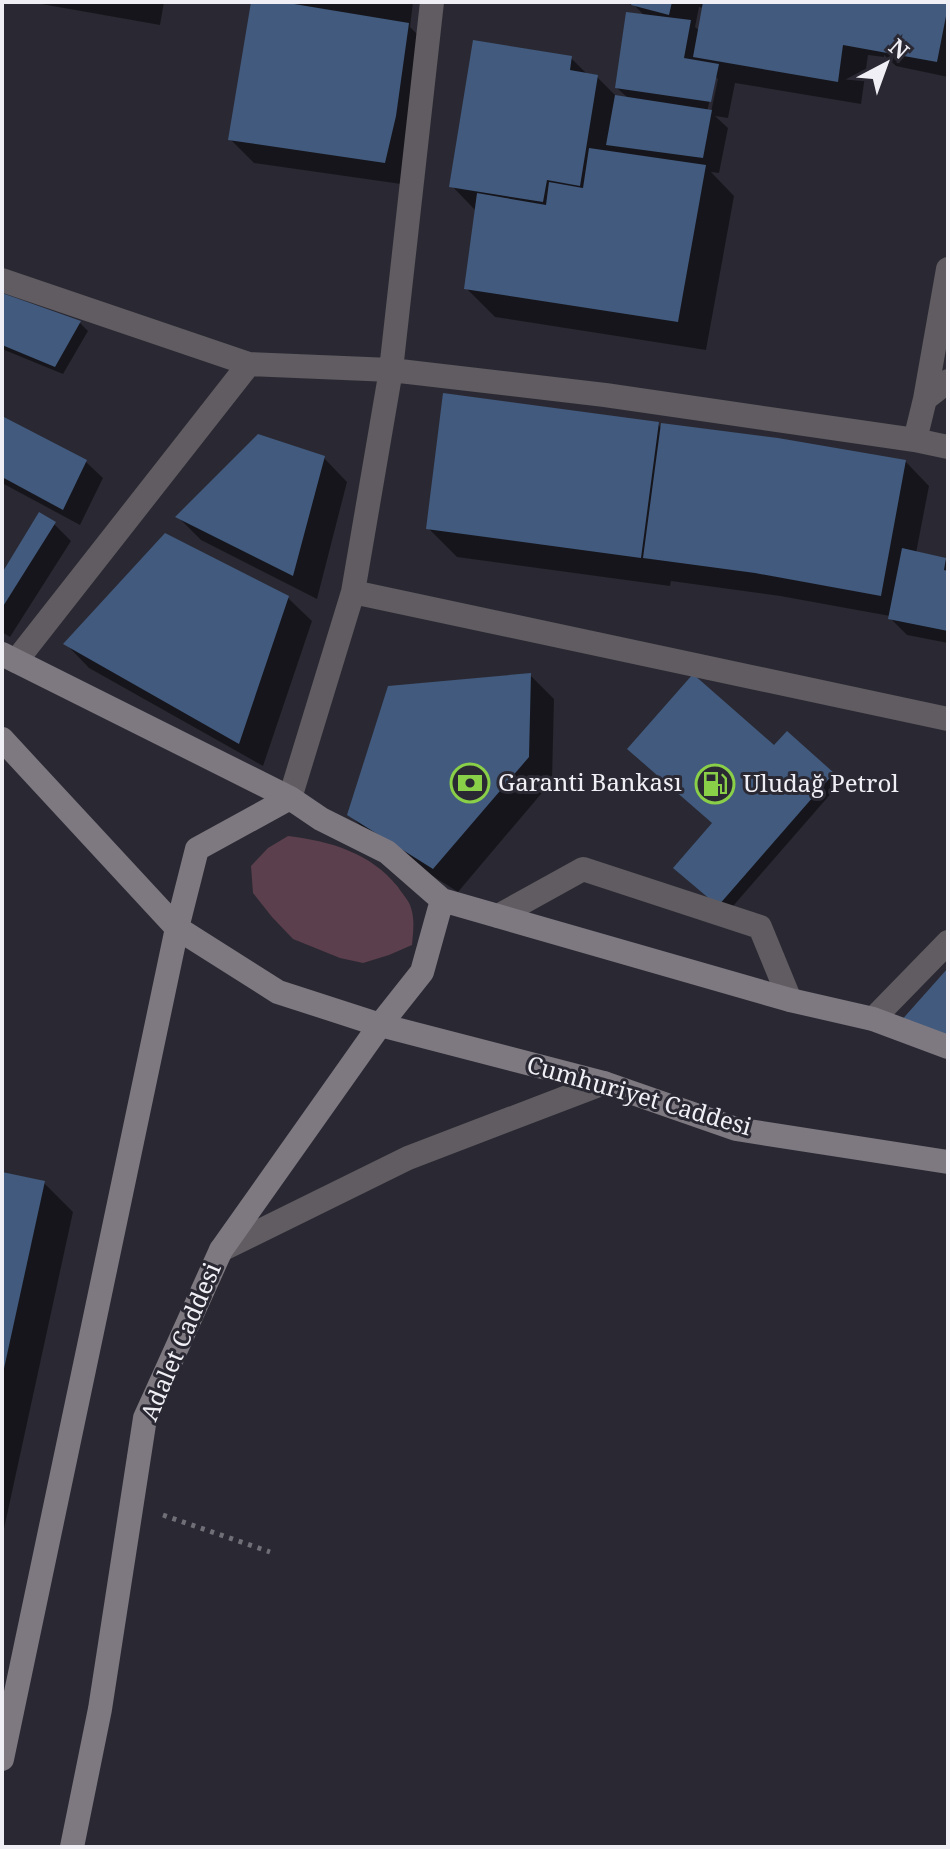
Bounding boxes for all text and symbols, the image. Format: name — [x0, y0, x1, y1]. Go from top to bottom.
north arrow — [846, 24, 926, 104]
text: N — [883, 31, 916, 65]
bank icon: Garanti Bankası — [449, 762, 491, 804]
fuel station icon: Uludağ Petrol — [694, 763, 736, 805]
place label: Garanti Bankası — [498, 765, 682, 798]
place label: Uludağ Petrol — [743, 766, 899, 799]
street label: Cumhuriyet Caddesi — [523, 1047, 756, 1143]
street label: Adalet Caddesi — [131, 1257, 228, 1426]

